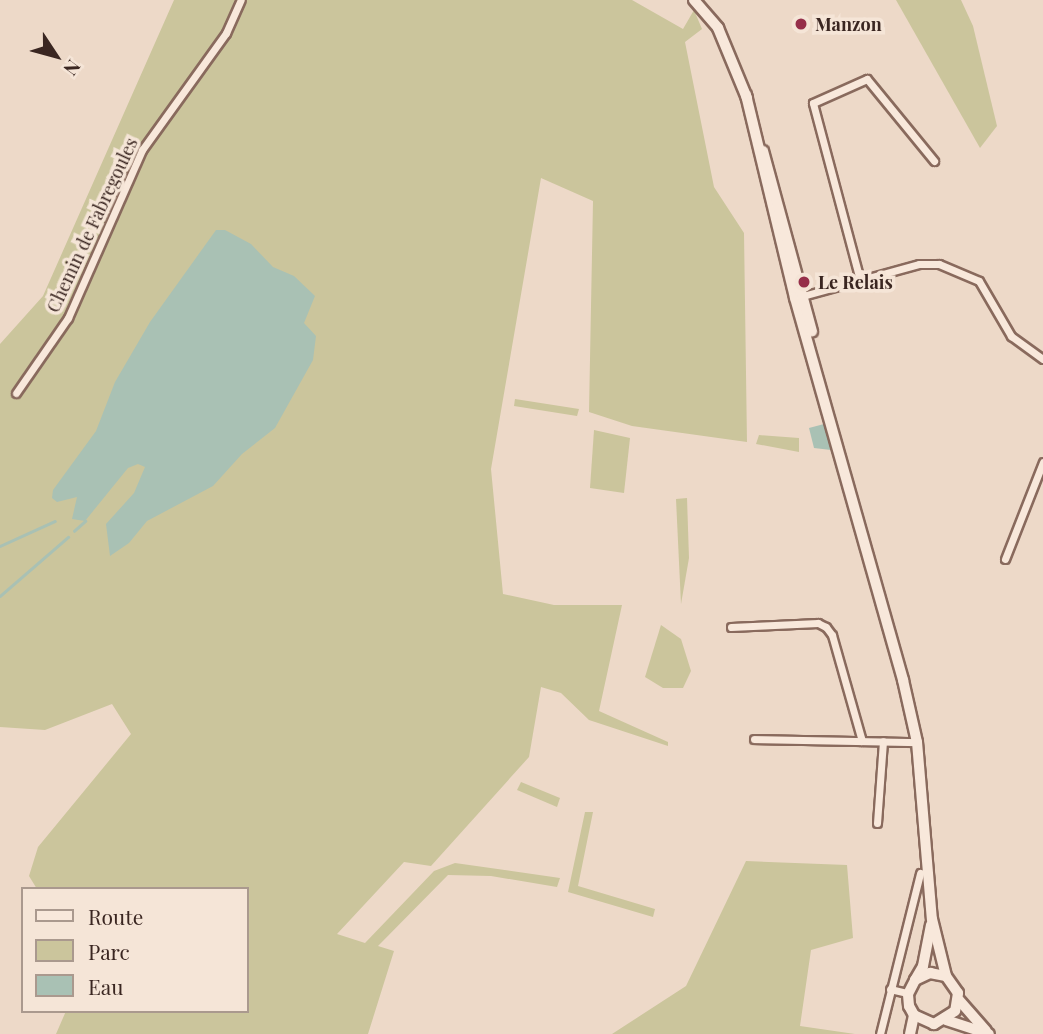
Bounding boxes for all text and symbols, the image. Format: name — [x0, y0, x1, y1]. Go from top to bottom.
place label: Manzon — [815, 13, 882, 35]
marker: Manzon — [793, 16, 809, 32]
north arrow — [21, 21, 91, 91]
text: N — [58, 55, 88, 82]
street label: Chemin de Fabregoules — [42, 134, 142, 316]
place label: Le Relais — [818, 271, 893, 293]
marker: Le Relais — [796, 274, 812, 290]
legend — [21, 887, 248, 1013]
text: Route — [88, 902, 143, 930]
text: Parc — [88, 937, 130, 965]
text: Eau — [88, 972, 123, 1000]

